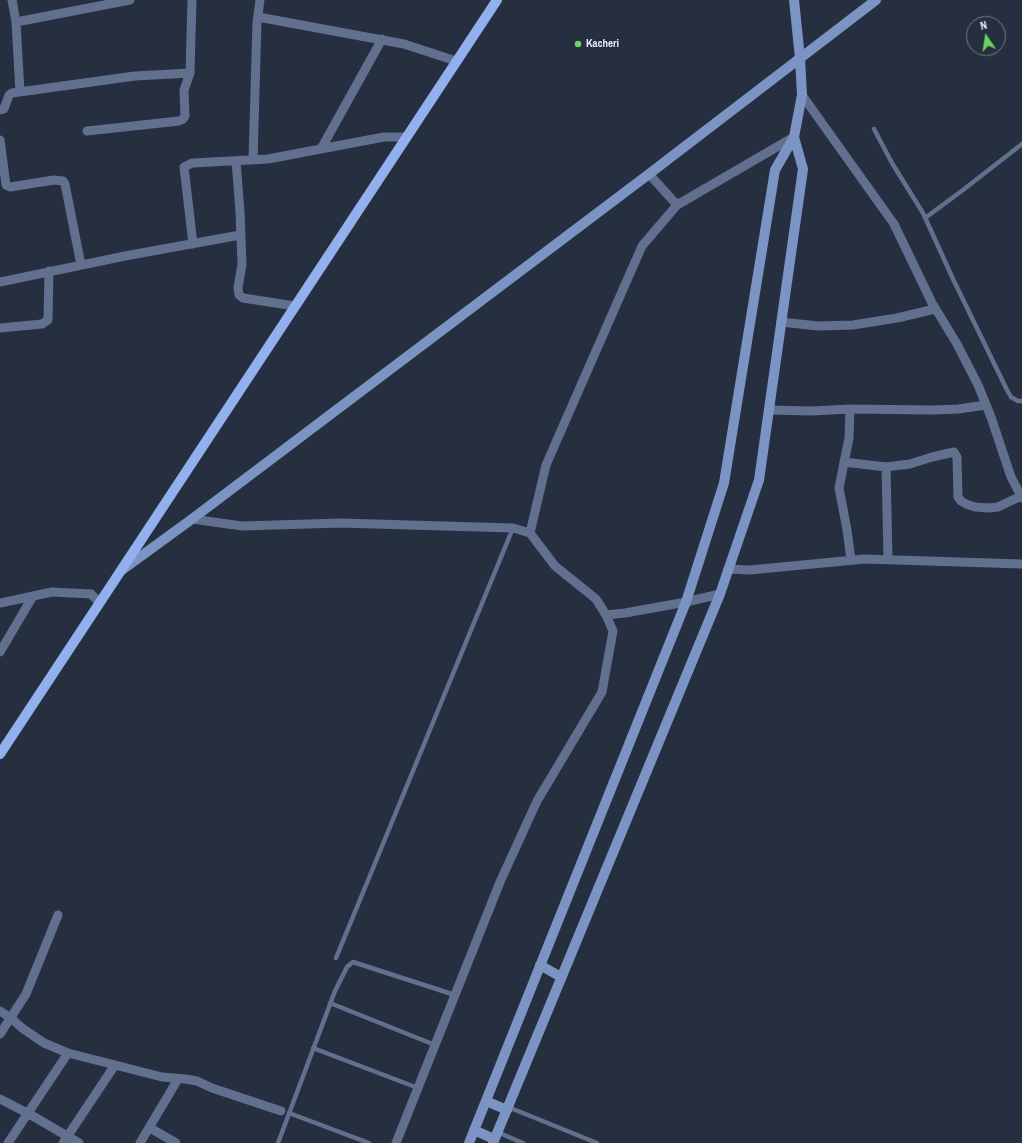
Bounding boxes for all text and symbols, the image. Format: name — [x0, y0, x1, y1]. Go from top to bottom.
north arrow — [966, 16, 1006, 56]
text: N — [979, 18, 988, 33]
place label: Kacheri — [586, 37, 619, 51]
marker: Kacheri — [573, 39, 583, 49]

